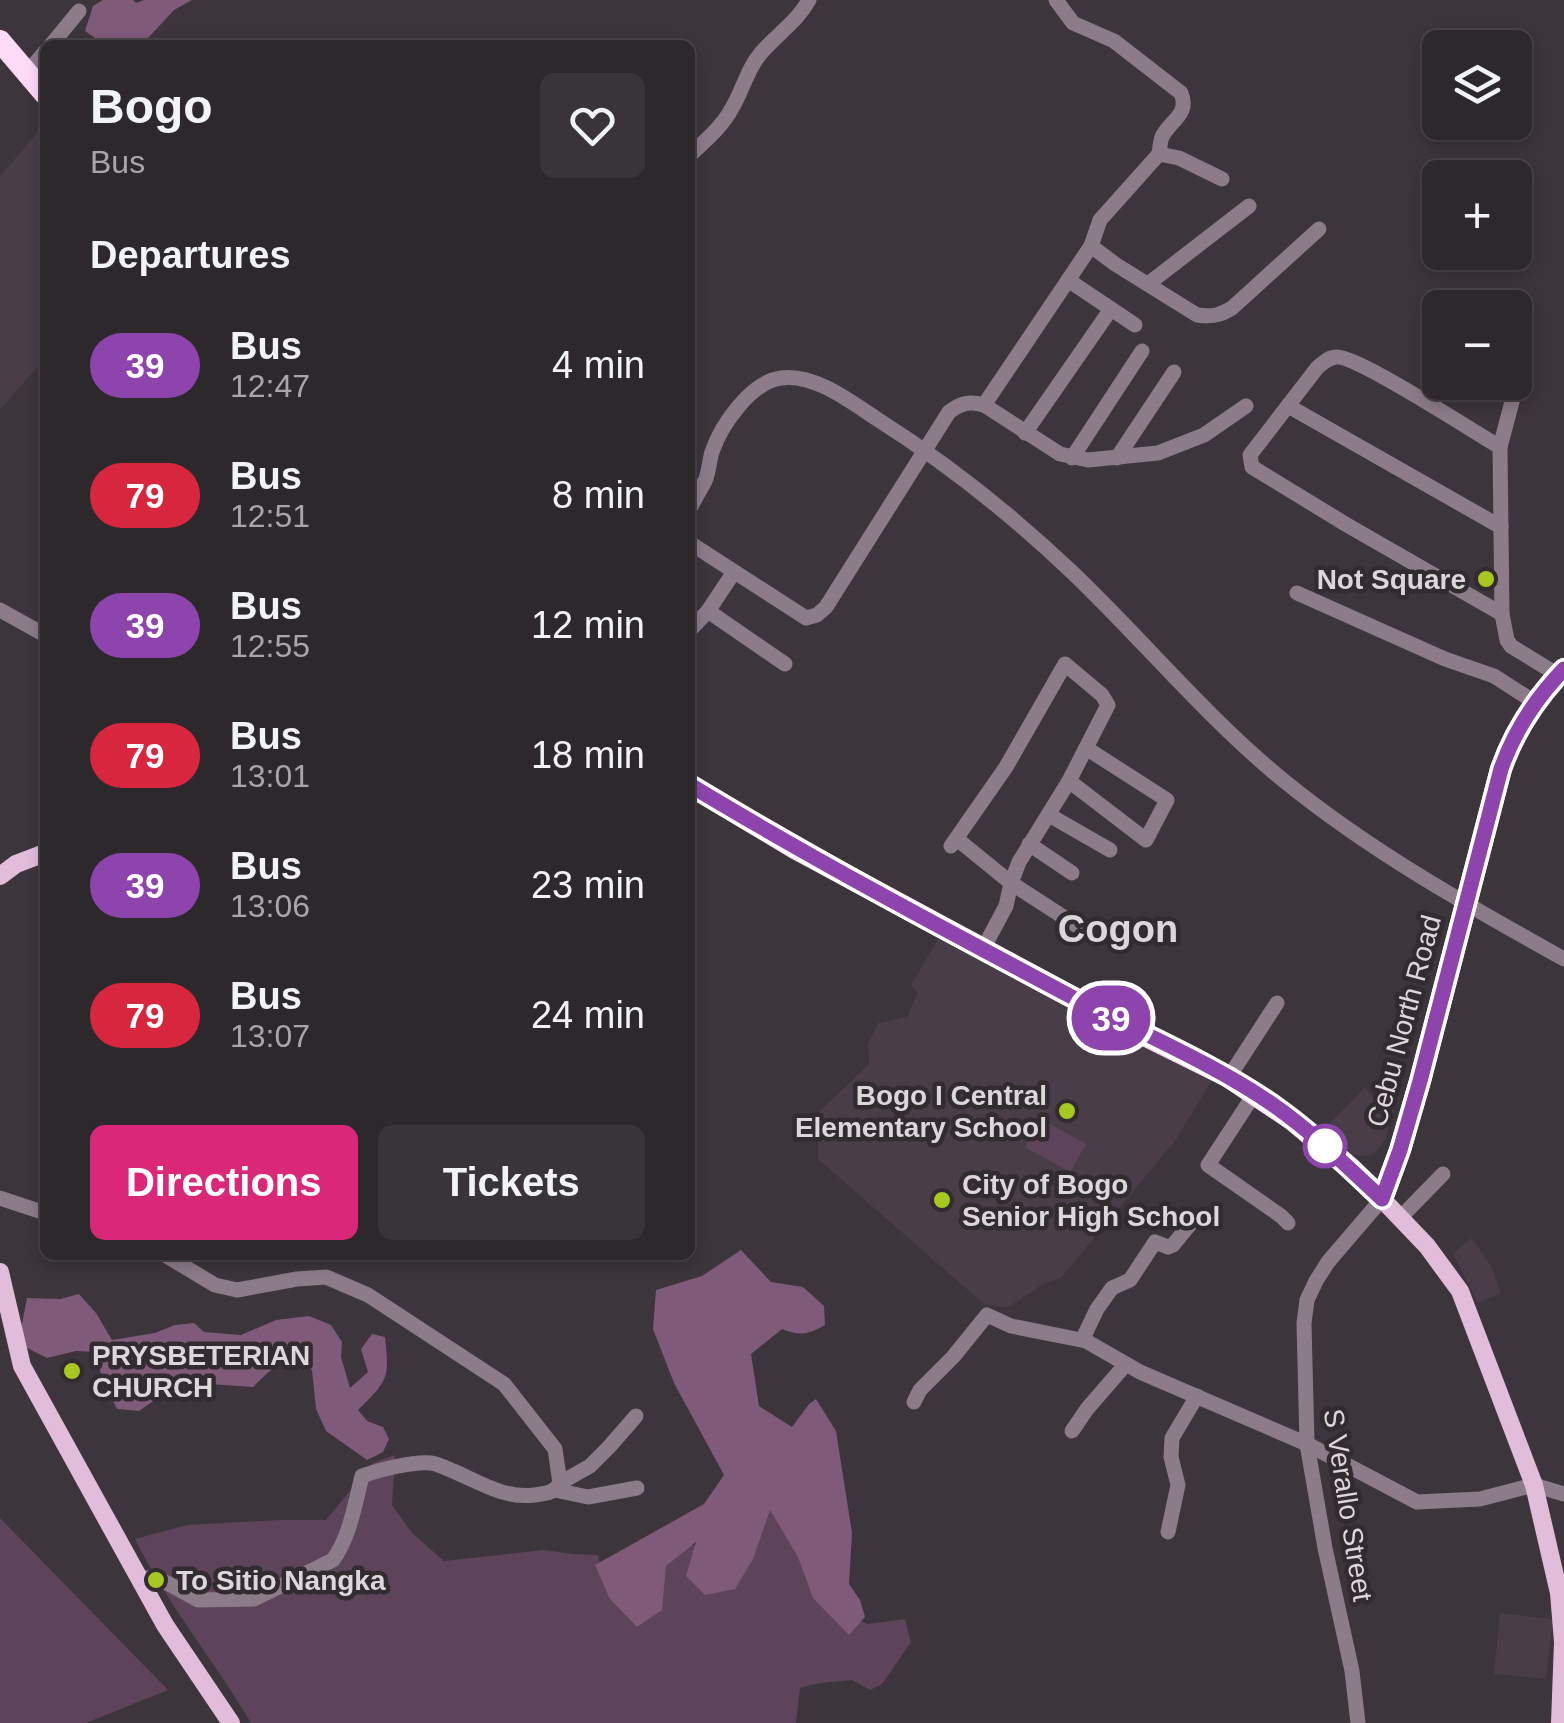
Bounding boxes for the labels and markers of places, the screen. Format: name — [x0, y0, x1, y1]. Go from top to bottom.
place label: Not Square — [1317, 564, 1466, 595]
marker: Not Square — [1475, 568, 1497, 590]
place label: Bogo I Central Elementary School — [795, 1080, 1047, 1143]
marker: Bogo I Central Elementary School — [1056, 1100, 1078, 1122]
unlabelled marker — [1304, 1125, 1346, 1167]
place label: City of Bogo Senior High School — [962, 1169, 1220, 1232]
marker: City of Bogo Senior High School — [931, 1189, 953, 1211]
place label: PRYSBETERIAN CHURCH — [92, 1340, 310, 1403]
marker: PRYSBETERIAN CHURCH — [61, 1360, 83, 1382]
place label: To Sitio Nangka — [176, 1565, 386, 1596]
marker: To Sitio Nangka — [145, 1569, 167, 1591]

